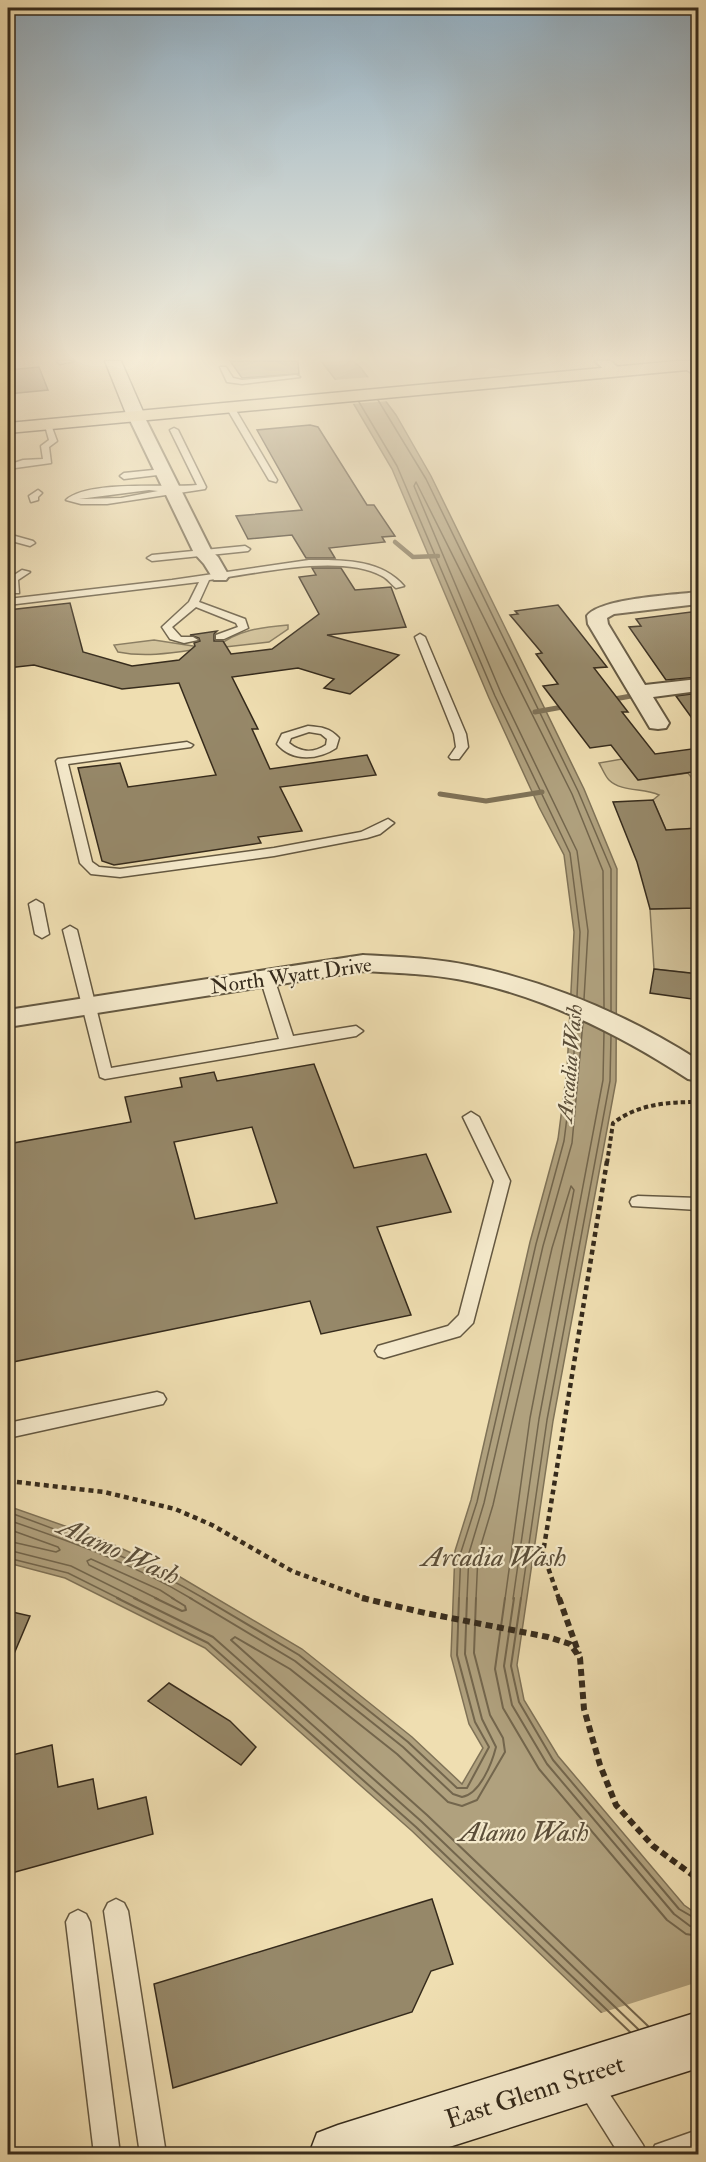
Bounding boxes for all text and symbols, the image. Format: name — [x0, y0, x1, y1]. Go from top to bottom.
street label: North Wyatt Drive — [208, 951, 374, 1001]
water label: Arcadia Wash — [551, 1003, 589, 1125]
water label: Alamo Wash — [50, 1508, 185, 1592]
water label: Arcadia Wash — [419, 1541, 566, 1574]
water label: Alamo Wash — [456, 1816, 589, 1849]
street label: East Glenn Street — [441, 2048, 629, 2136]

